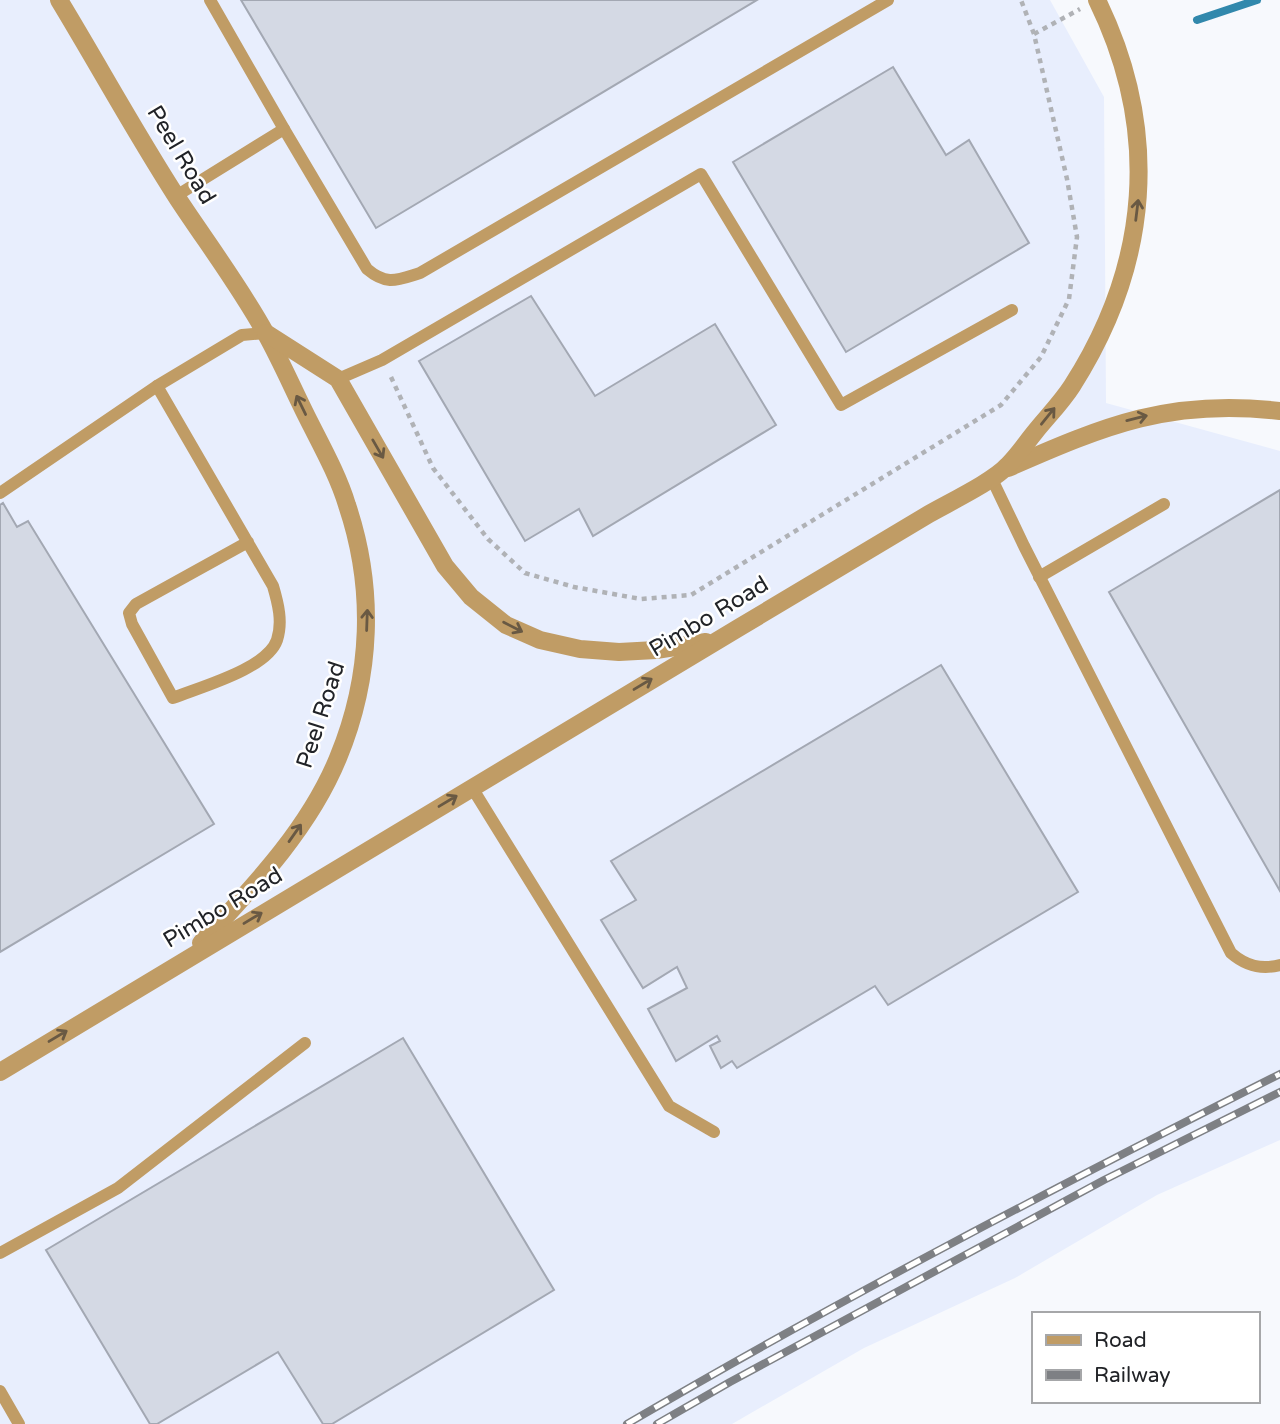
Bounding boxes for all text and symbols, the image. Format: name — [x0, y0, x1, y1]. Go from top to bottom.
street label: Peel Road — [140, 100, 222, 210]
one-way arrow — [1130, 199, 1143, 222]
one-way arrow — [294, 395, 308, 416]
one-way arrow — [1040, 408, 1056, 426]
one-way arrow — [1125, 411, 1148, 424]
one-way arrow — [372, 438, 385, 459]
street label: Pimbo Road — [644, 570, 774, 664]
one-way arrow — [360, 609, 373, 632]
one-way arrow — [502, 621, 523, 635]
street label: Peel Road — [291, 658, 351, 772]
one-way arrow — [633, 677, 653, 691]
one-way arrow — [437, 793, 457, 807]
one-way arrow — [288, 823, 303, 842]
street label: Pimbo Road — [158, 861, 288, 955]
one-way arrow — [242, 911, 262, 925]
one-way arrow — [48, 1029, 68, 1043]
legend — [1032, 1312, 1259, 1403]
text: Road — [1094, 1328, 1147, 1353]
text: Railway — [1094, 1363, 1171, 1388]

